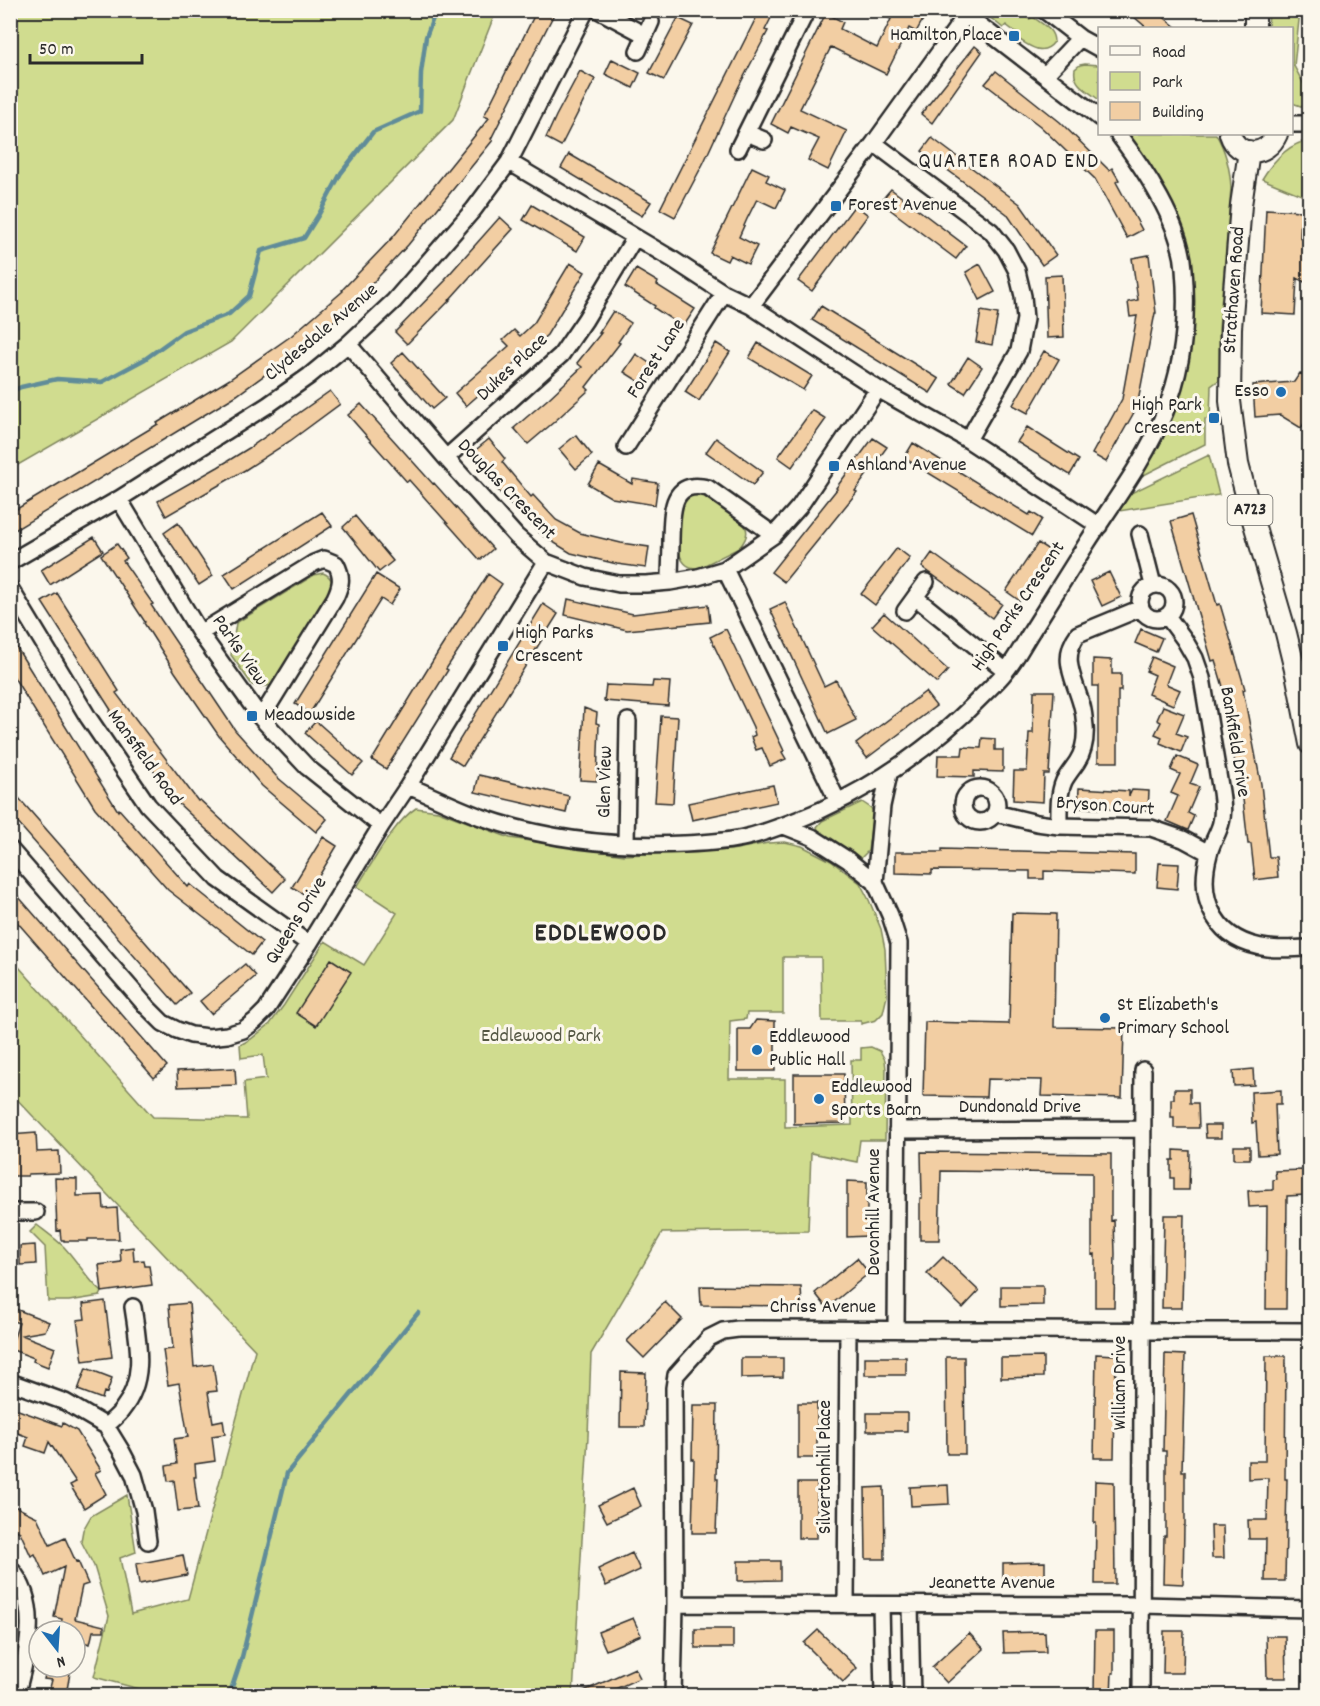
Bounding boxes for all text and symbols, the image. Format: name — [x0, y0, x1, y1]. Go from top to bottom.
place label: Hamilton Place — [890, 22, 1002, 50]
scale bar — [30, 27, 142, 65]
legend — [1098, 27, 1293, 135]
marker: Hamilton Place — [1007, 29, 1021, 43]
text: 50 m — [39, 38, 74, 63]
text: Road — [1152, 41, 1186, 66]
text: Park — [1152, 71, 1183, 96]
text: Building — [1152, 101, 1204, 126]
district label: QUARTER ROAD END — [918, 148, 1100, 178]
place label: Forest Avenue — [848, 192, 957, 220]
marker: Forest Avenue — [829, 199, 843, 213]
street label: Strathaven Road — [1217, 226, 1253, 354]
street label: Clydesdale Avenue — [259, 277, 385, 389]
street label: Forest Lane — [621, 313, 693, 404]
street label: Dukes Place — [471, 327, 555, 409]
place label: Esso — [1234, 378, 1269, 406]
marker: Esso — [1274, 385, 1288, 399]
place label: High Park Crescent — [1132, 392, 1202, 443]
marker: High Park Crescent — [1207, 411, 1221, 425]
street label: Douglas Crescent — [450, 433, 562, 547]
place label: Ashland Avenue — [846, 452, 967, 480]
marker: Ashland Avenue — [827, 459, 841, 473]
road number: A723 — [1228, 495, 1272, 525]
street label: High Parks Crescent — [965, 536, 1073, 678]
street label: Parks View — [204, 609, 274, 693]
place label: High Parks Crescent — [515, 620, 594, 671]
marker: High Parks Crescent — [496, 639, 510, 653]
street label: Bankfield Drive — [1211, 685, 1257, 799]
place label: Meadowside — [264, 702, 356, 730]
street label: Mansfield Road — [99, 704, 189, 812]
marker: Meadowside — [245, 709, 259, 723]
street label: Glen View — [591, 745, 621, 818]
street label: Bryson Court — [1055, 790, 1155, 824]
street label: Queens Drive — [259, 872, 335, 970]
district label: EDDLEWOOD — [535, 916, 667, 953]
place label: St Elizabeth's Primary School — [1117, 992, 1229, 1043]
marker: St Elizabeth's Primary School — [1098, 1011, 1112, 1025]
park label: Eddlewood Park — [481, 1023, 601, 1051]
place label: Eddlewood Public Hall — [769, 1024, 850, 1075]
marker: Eddlewood Public Hall — [750, 1043, 764, 1057]
place label: Eddlewood Sports Barn — [831, 1074, 921, 1125]
marker: Eddlewood Sports Barn — [812, 1092, 826, 1106]
street label: Dundonald Drive — [959, 1094, 1081, 1122]
street label: Devonhill Avenue — [861, 1148, 889, 1276]
street label: Chriss Avenue — [770, 1294, 876, 1322]
street label: William Drive — [1107, 1336, 1135, 1430]
street label: Silvertonhill Place — [812, 1400, 840, 1534]
street label: Jeanette Avenue — [929, 1570, 1055, 1598]
north arrow — [27, 1619, 87, 1679]
text: N — [53, 1649, 68, 1673]

